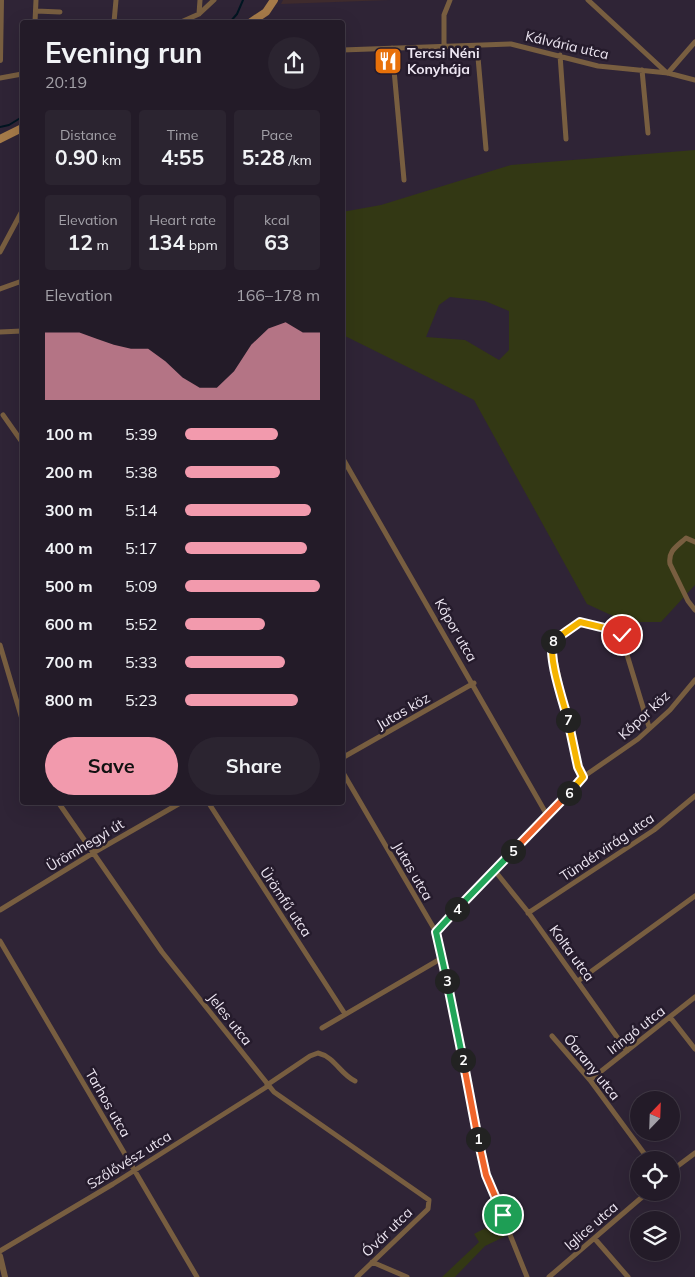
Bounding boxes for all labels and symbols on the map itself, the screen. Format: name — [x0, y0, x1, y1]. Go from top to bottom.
street label: Kálvária utca — [524, 27, 610, 63]
place label: Tercsi Néni Konyhája — [407, 44, 480, 78]
restaurant icon: Tercsi Néni Konyhája — [373, 46, 403, 76]
street label: Kőpor utca — [431, 595, 481, 665]
pin — [601, 614, 643, 656]
pin: 8 — [540, 628, 566, 654]
street label: Kőpor köz — [614, 687, 674, 743]
street label: Jutas köz — [373, 689, 433, 733]
pin: 7 — [556, 708, 580, 732]
pin: 6 — [556, 780, 582, 806]
street label: Tündérvirág utca — [556, 809, 658, 885]
street label: Ürömhegyi út — [43, 815, 127, 875]
street label: Jutas utca — [389, 838, 437, 904]
pin: 5 — [500, 838, 526, 864]
street label: Ürömfű utca — [256, 864, 316, 940]
pin: 4 — [444, 896, 470, 922]
street label: Kolta utca — [546, 921, 598, 985]
pin: 3 — [434, 968, 460, 994]
street label: Jeles utca — [204, 989, 256, 1049]
street label: Iringó utca — [603, 1002, 669, 1058]
street label: Óarany utca — [560, 1030, 624, 1104]
pin: 2 — [450, 1048, 476, 1072]
street label: Tarhos utca — [81, 1066, 135, 1140]
north arrow — [630, 1091, 680, 1141]
pin: 1 — [466, 1126, 490, 1152]
street label: Szőlővész utca — [84, 1127, 174, 1193]
pin — [482, 1194, 524, 1236]
street label: Iglice utca — [561, 1198, 621, 1254]
street label: Óvár utca — [358, 1203, 416, 1261]

